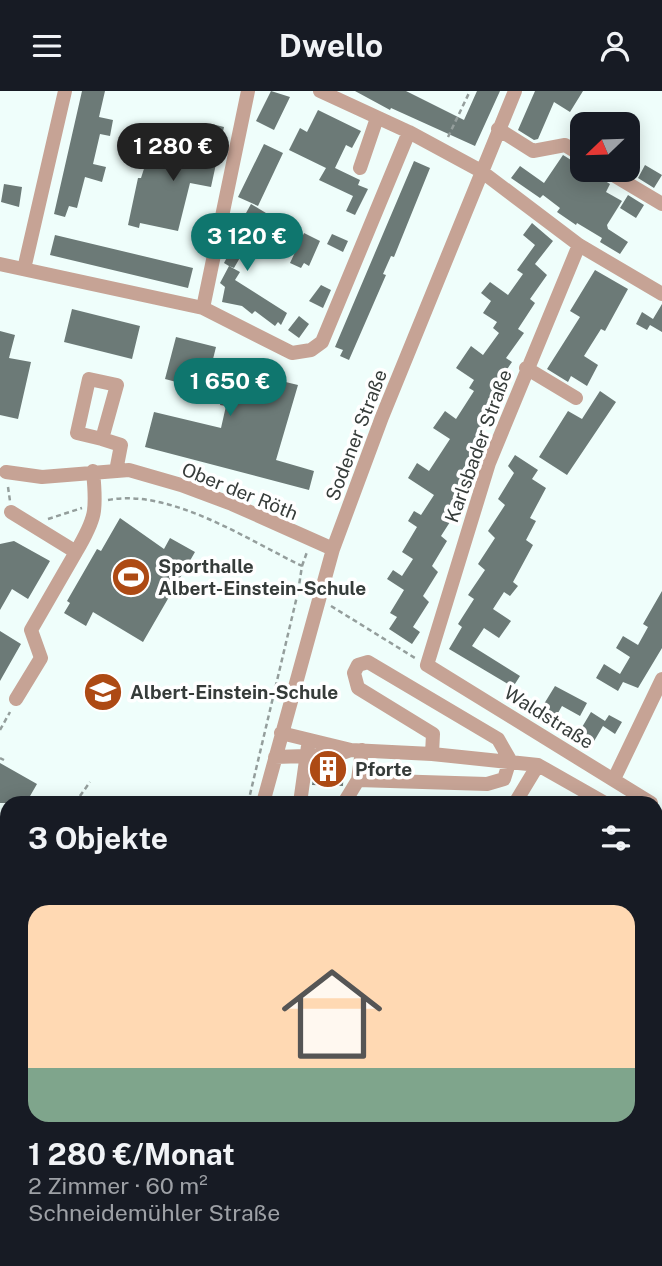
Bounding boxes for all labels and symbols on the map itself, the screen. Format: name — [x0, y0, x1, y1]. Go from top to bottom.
north arrow — [570, 112, 640, 182]
pin: 1 280 € — [108, 123, 238, 183]
pin: 3 120 € — [182, 213, 312, 273]
pin: 1 650 € — [165, 359, 295, 418]
street label: Sodener Straße — [321, 366, 391, 504]
street label: Karlsbader Straße — [440, 367, 516, 525]
street label: Ober der Röth — [179, 458, 301, 524]
place label: Sporthalle Albert-Einstein-Schule — [158, 555, 366, 599]
sports icon: Sporthalle Albert-Einstein-Schule — [110, 556, 152, 598]
school or university icon: Albert-Einstein-Schule — [82, 671, 124, 713]
place label: Albert-Einstein-Schule — [130, 681, 338, 703]
street label: Waldstraße — [500, 681, 598, 753]
building icon: Pforte — [307, 748, 349, 790]
place label: Pforte — [355, 758, 412, 780]

